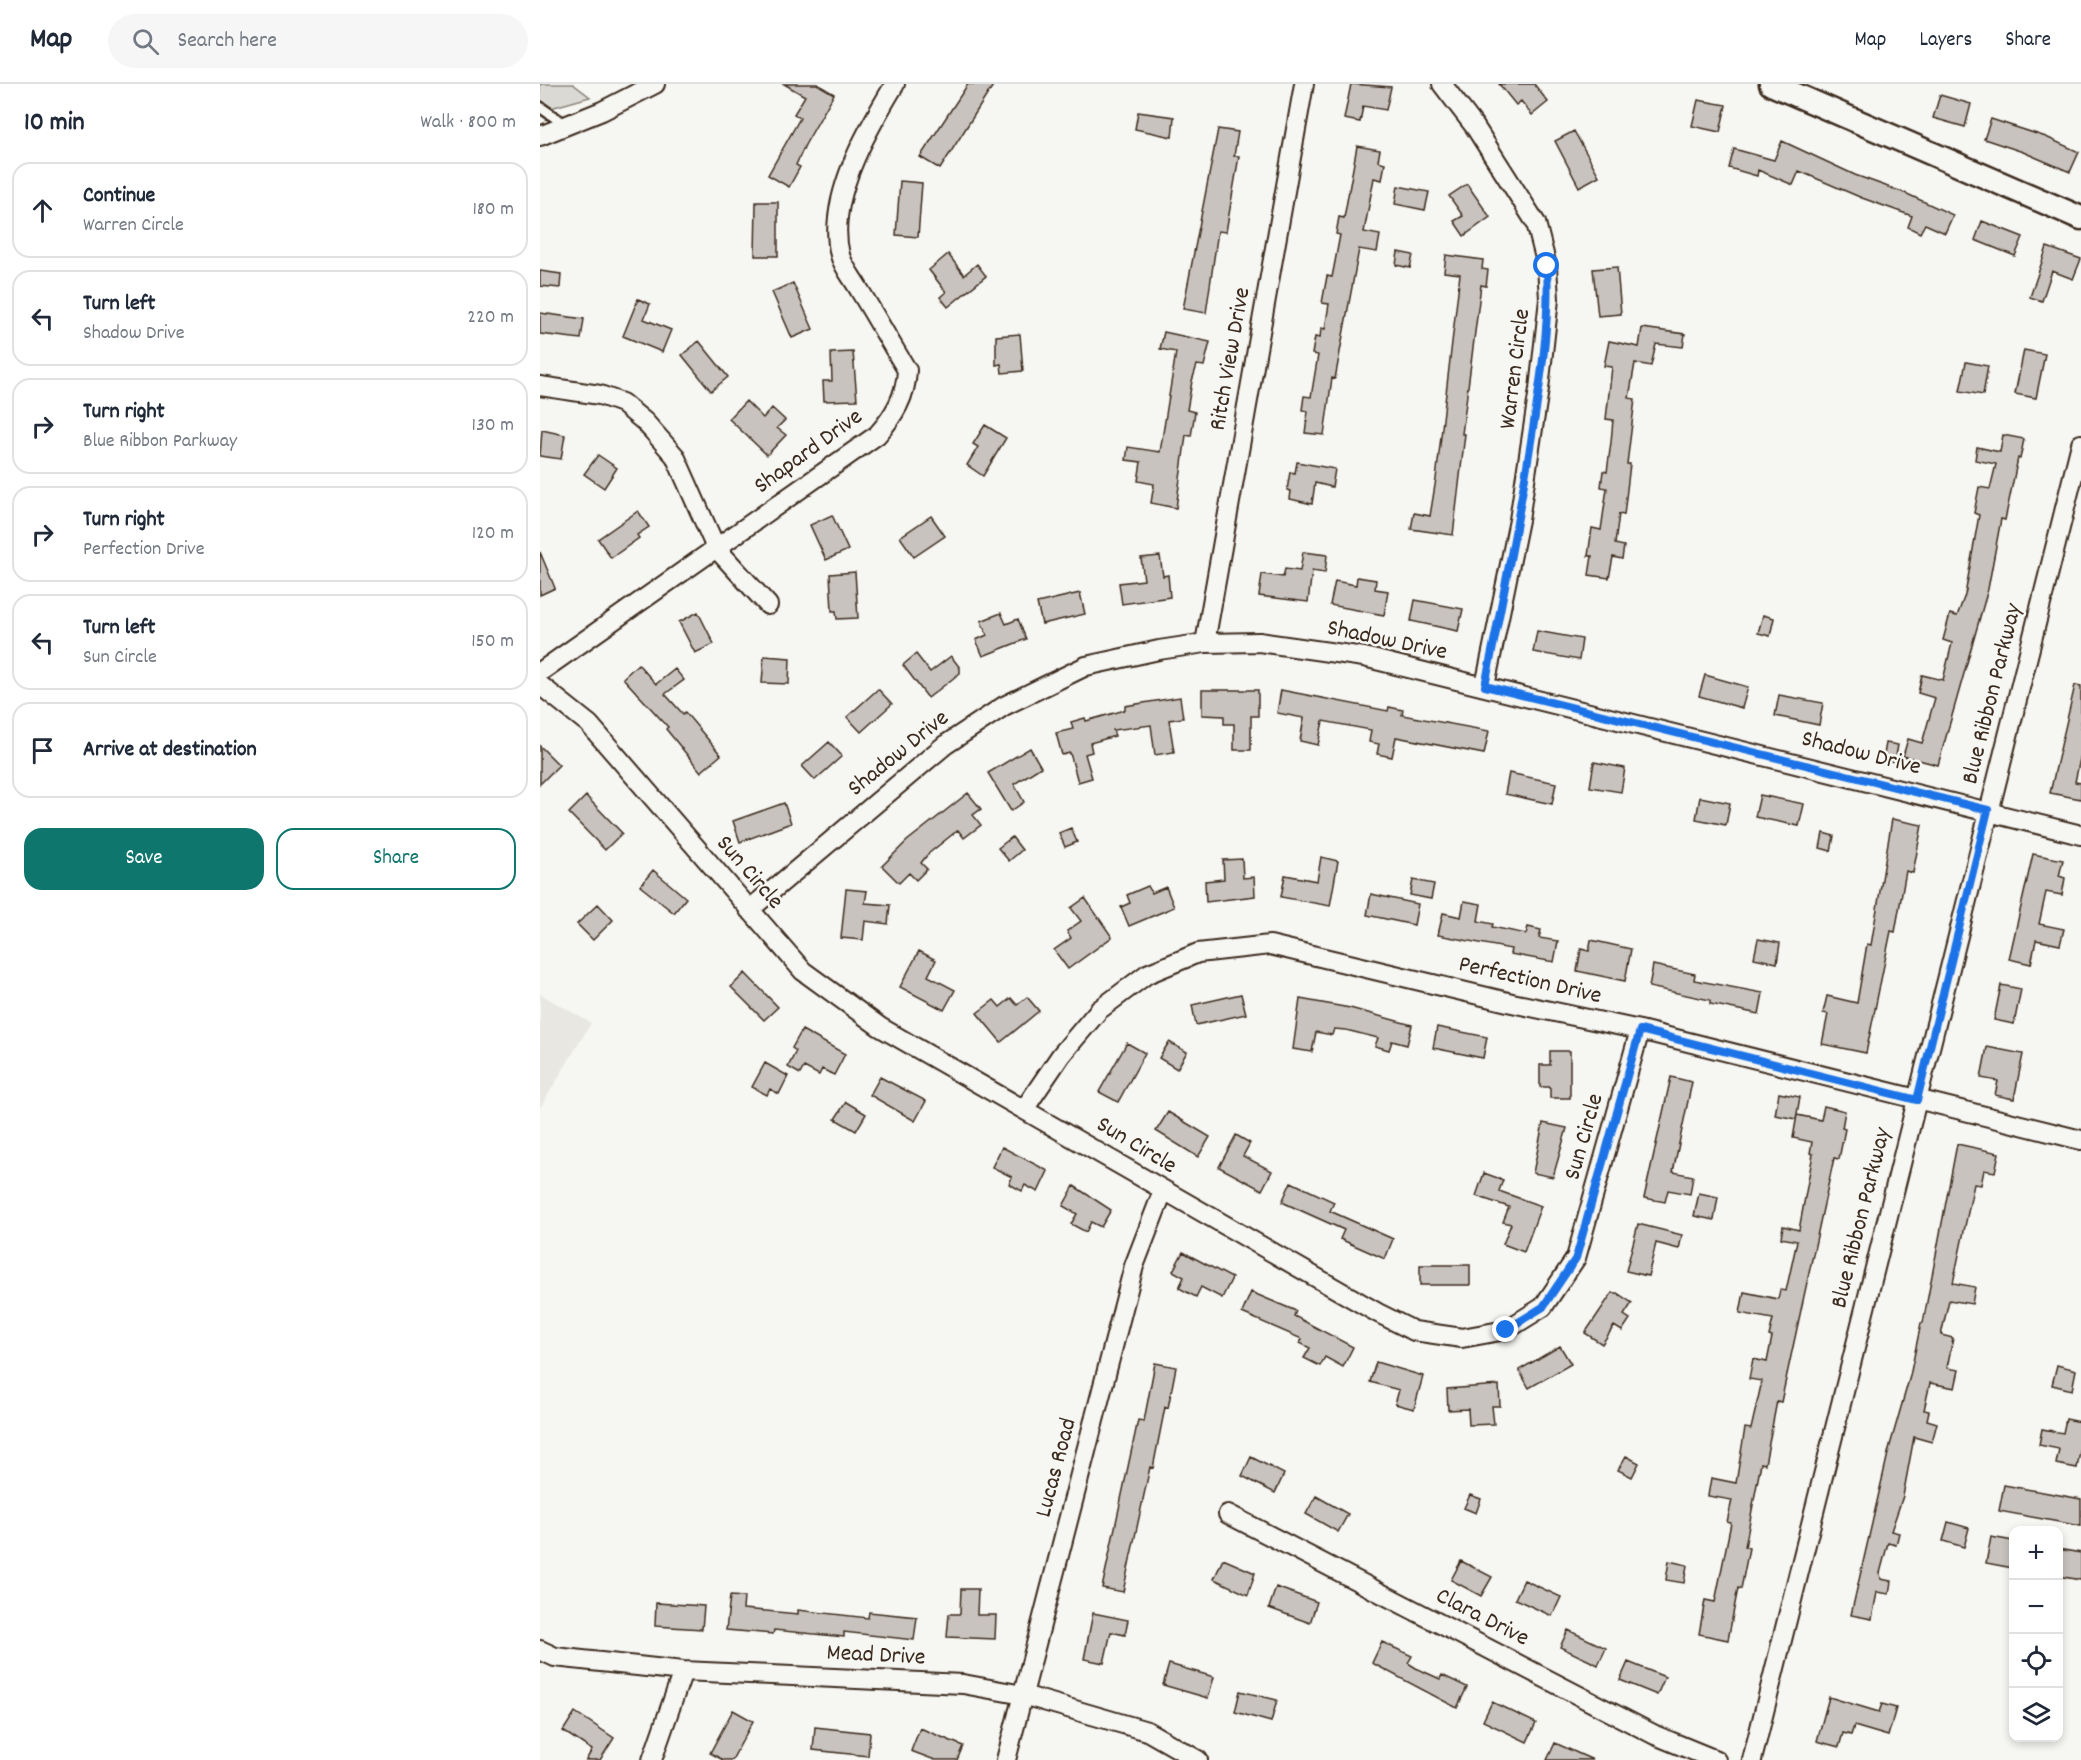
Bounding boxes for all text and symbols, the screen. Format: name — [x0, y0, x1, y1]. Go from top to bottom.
search box — [108, 14, 528, 68]
text: Map — [30, 21, 72, 61]
icon: search — [129, 25, 162, 58]
text: Search here — [177, 26, 277, 57]
text: Map — [1855, 26, 1886, 56]
text: Layers — [1919, 26, 1972, 56]
text: Share — [2005, 26, 2051, 56]
text: 10 min — [24, 105, 84, 142]
text: Walk · 800 m — [420, 109, 516, 137]
text: Continue — [83, 181, 155, 212]
icon: ahead — [26, 194, 59, 227]
text: 180 m — [472, 196, 514, 224]
text: Warren Circle — [83, 212, 184, 240]
route start — [1533, 252, 1559, 278]
street label: Ritch View Drive — [1202, 285, 1260, 433]
text: Turn left — [83, 289, 155, 320]
icon: left — [26, 302, 59, 335]
text: 220 m — [467, 304, 514, 332]
street label: Warren Circle — [1492, 307, 1540, 431]
text: Shadow Drive — [83, 320, 185, 348]
text: Turn right — [83, 397, 165, 428]
street label: Shapard Drive — [748, 401, 870, 503]
icon: right — [26, 410, 59, 443]
text: 130 m — [472, 412, 514, 440]
text: Blue Ribbon Parkway — [83, 428, 237, 456]
text: Turn right — [83, 505, 165, 536]
icon: right — [26, 518, 59, 551]
text: 120 m — [472, 520, 514, 548]
text: Perfection Drive — [83, 536, 204, 564]
street label: Blue Ribbon Parkway — [1954, 599, 2032, 788]
street label: Shadow Drive — [1324, 612, 1450, 670]
text: Turn left — [83, 613, 155, 644]
icon: left — [26, 626, 59, 659]
text: 150 m — [471, 628, 514, 656]
text: Sun Circle — [83, 644, 157, 672]
street label: Shadow Drive — [841, 702, 957, 806]
street label: Shadow Drive — [1798, 723, 1924, 785]
icon: arrive — [26, 734, 59, 767]
text: Arrive at destination — [83, 735, 257, 766]
button: Save — [24, 828, 264, 890]
button: Share — [276, 828, 516, 890]
street label: Sun Circle — [707, 828, 791, 918]
street label: Perfection Drive — [1455, 948, 1605, 1014]
street label: Sun Circle — [1556, 1090, 1614, 1184]
street label: Sun Circle — [1089, 1109, 1183, 1183]
street label: Blue Ribbon Parkway — [1823, 1123, 1901, 1312]
route end — [1492, 1316, 1518, 1342]
street label: Lucas Road — [1027, 1415, 1087, 1521]
map controls — [2009, 1526, 2063, 1742]
button: + — [2009, 1526, 2063, 1580]
street label: Clara Drive — [1429, 1580, 1535, 1656]
button: − — [2009, 1580, 2063, 1634]
button: locate — [2009, 1634, 2063, 1688]
street label: Mead Drive — [826, 1636, 926, 1676]
button: layers — [2009, 1688, 2063, 1742]

